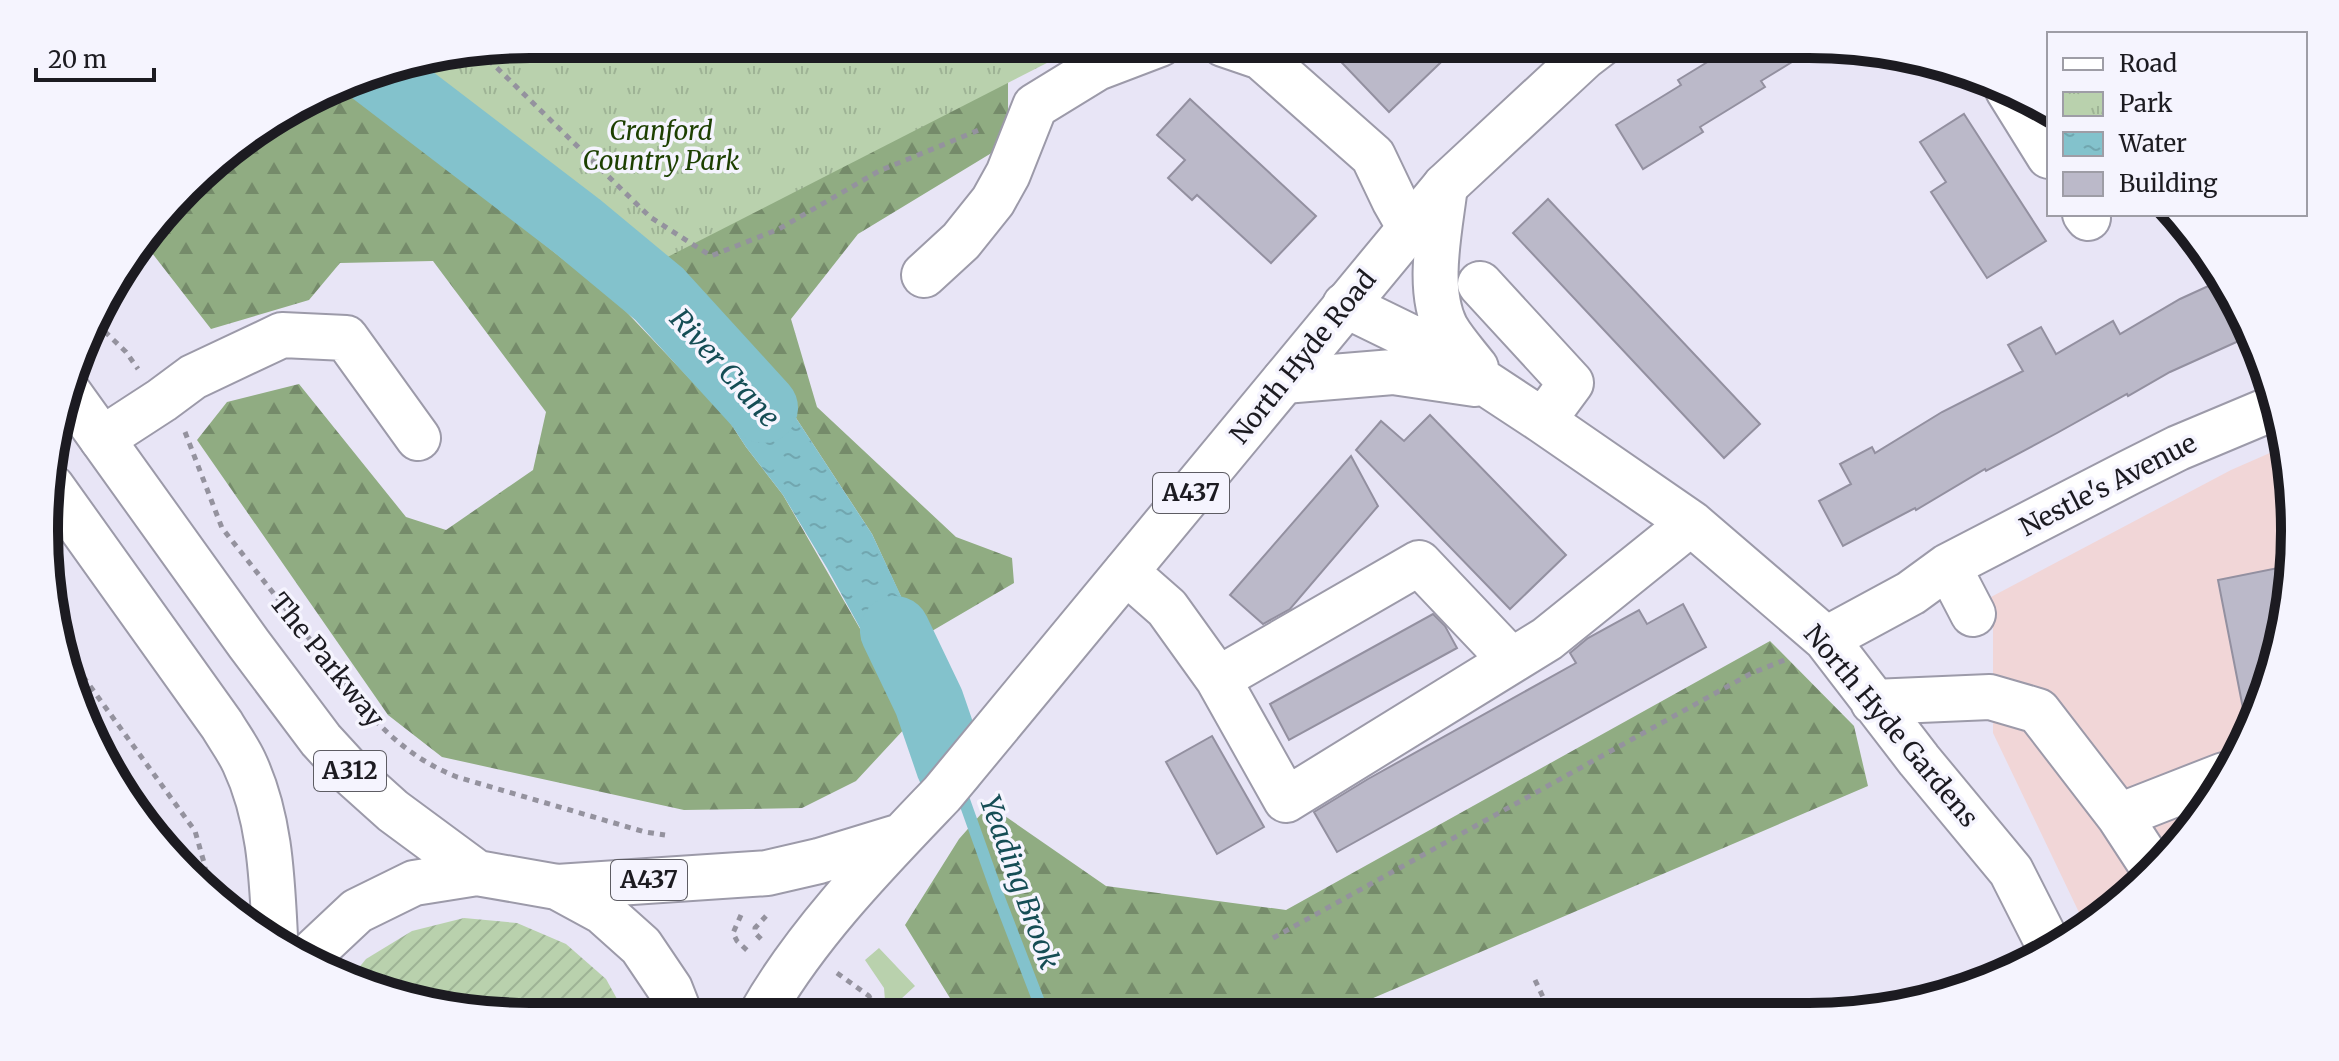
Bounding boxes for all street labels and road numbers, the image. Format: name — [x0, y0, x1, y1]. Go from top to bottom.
street label: North Hyde Road — [1223, 263, 1383, 450]
street label: Nestle's Avenue — [2014, 426, 2202, 543]
road number: A437 — [1153, 473, 1229, 513]
street label: The Parkway — [263, 586, 392, 734]
street label: North Hyde Gardens — [1797, 618, 1986, 833]
road number: A312 — [314, 751, 386, 791]
road number: A437 — [611, 860, 687, 900]

